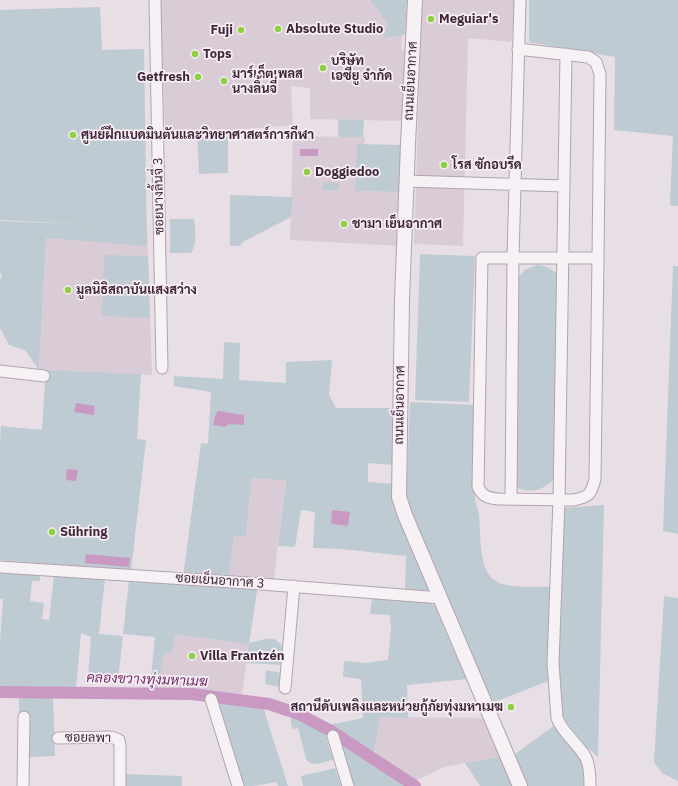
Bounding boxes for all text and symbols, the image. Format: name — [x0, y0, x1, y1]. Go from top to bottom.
place label: Meguiar's — [439, 11, 499, 27]
marker: Meguiar's — [426, 14, 436, 24]
place label: Absolute Studio — [286, 21, 383, 37]
place label: Fuji — [211, 22, 233, 38]
marker: Absolute Studio — [273, 24, 283, 34]
marker: Fuji — [236, 25, 246, 35]
street label: ถนนเย็นอากาศ — [401, 41, 421, 121]
place label: Tops — [203, 46, 232, 62]
marker: Tops — [190, 49, 200, 59]
place label: บริษัท เอซียู จำกัด — [331, 53, 392, 84]
marker: บริษัท เอซียู จำกัด — [318, 63, 328, 73]
place label: มาร์เก็ตเพลส นางลิ้นจี่ — [232, 66, 303, 97]
place label: Getfresh — [137, 69, 190, 85]
marker: Getfresh — [193, 72, 203, 82]
marker: มาร์เก็ตเพลส นางลิ้นจี่ — [219, 76, 229, 86]
place label: ศูนย์ฝึกแบดมินตันและวิทยาศาสตร์การกีฬา — [81, 127, 314, 143]
marker: ศูนย์ฝึกแบดมินตันและวิทยาศาสตร์การกีฬา — [68, 130, 78, 140]
street label: ซอยนางลิ้นจี่ 3 — [151, 157, 167, 235]
place label: โรส ซักอบรีด — [452, 157, 522, 173]
marker: โรส ซักอบรีด — [439, 160, 449, 170]
place label: Doggiedoo — [315, 164, 379, 180]
marker: Doggiedoo — [302, 167, 312, 177]
place label: ชามา เย็นอากาศ — [352, 216, 442, 232]
marker: ชามา เย็นอากาศ — [339, 219, 349, 229]
place label: มูลนิธิสถาบันแสงสว่าง — [76, 282, 197, 298]
marker: มูลนิธิสถาบันแสงสว่าง — [63, 285, 73, 295]
street label: ถนนเย็นอากาศ — [392, 365, 408, 445]
place label: Sühring — [60, 524, 108, 540]
marker: Sühring — [47, 527, 57, 537]
street label: ซอยเย็นอากาศ 3 — [175, 570, 265, 592]
place label: Villa Frantzén — [200, 648, 284, 664]
marker: Villa Frantzén — [187, 651, 197, 661]
water label: คลองขวางทุ่งมหาเมฆ — [86, 669, 208, 691]
place label: สถานีดับเพลิงและหน่วยกู้ภัยทุ่งมหาเมฆ — [291, 699, 503, 715]
marker: สถานีดับเพลิงและหน่วยกู้ภัยทุ่งมหาเมฆ — [506, 702, 516, 712]
street label: ซอยลพา — [65, 730, 111, 746]

